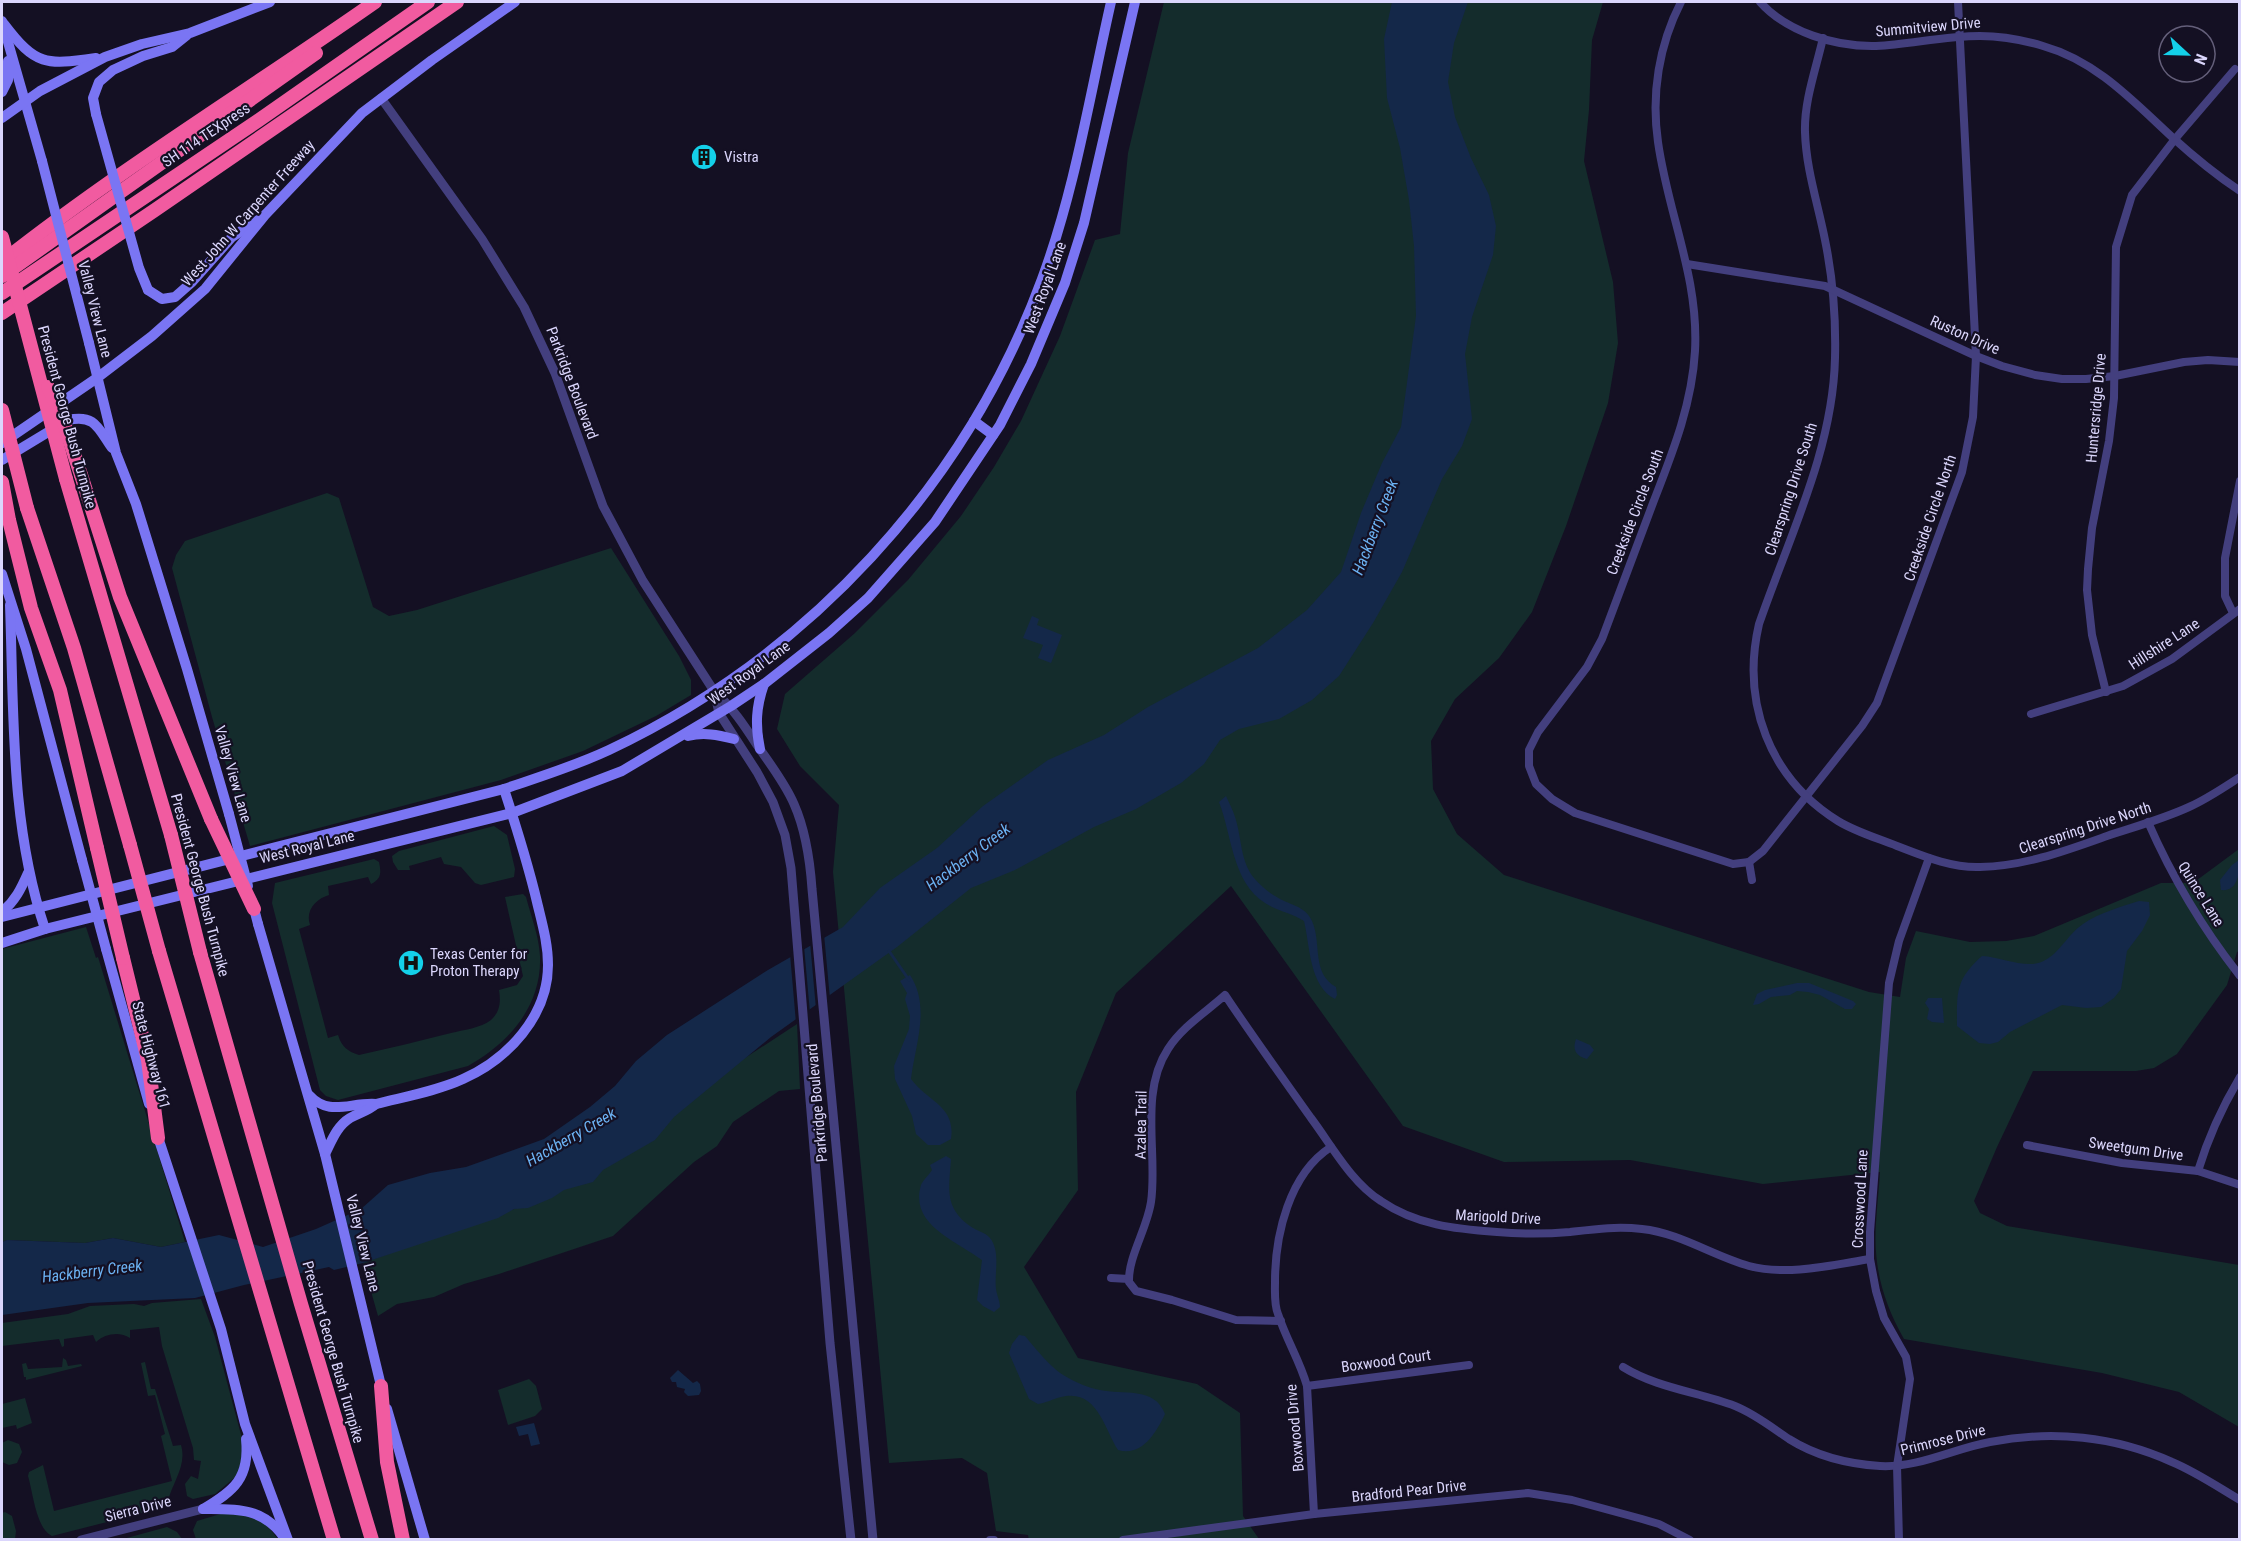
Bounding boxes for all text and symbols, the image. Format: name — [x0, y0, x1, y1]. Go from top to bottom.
street label: Summitview Drive — [1875, 13, 1981, 41]
north arrow — [2157, 24, 2217, 84]
text: N — [2190, 51, 2211, 68]
street label: SH 114 TEXpress — [159, 99, 253, 171]
street label: West John W Carpenter Freeway — [178, 136, 318, 290]
building icon: Vistra — [689, 142, 719, 172]
place label: Vistra — [724, 148, 759, 166]
street label: West Royal Lane — [1020, 239, 1070, 337]
street label: Valley View Lane — [74, 259, 116, 359]
street label: Ruston Drive — [1927, 312, 2003, 358]
street label: President George Bush Turnpike — [34, 324, 100, 510]
street label: Parkridge Boulevard — [542, 324, 602, 442]
street label: Huntersridge Drive — [2082, 352, 2110, 464]
street label: Clearspring Drive South — [1761, 420, 1821, 558]
street label: Creekside Circle South — [1603, 446, 1667, 578]
street label: Creekside Circle North — [1900, 452, 1960, 584]
water label: Hackberry Creek — [1348, 476, 1402, 577]
street label: Hillshire Lane — [2125, 614, 2203, 674]
street label: West Royal Lane — [704, 637, 794, 709]
street label: Valley View Lane — [211, 724, 255, 824]
street label: President George Bush Turnpike — [167, 792, 233, 978]
street label: Clearspring Drive North — [2017, 798, 2153, 858]
water label: Hackberry Creek — [922, 818, 1015, 895]
street label: West Royal Lane — [258, 827, 356, 867]
street label: Quince Lane — [2174, 858, 2228, 930]
place label: Texas Center for Proton Therapy — [430, 945, 528, 980]
hospital icon: Texas Center for Proton Therapy — [396, 948, 426, 978]
street label: State Highway 161 — [128, 999, 174, 1111]
street label: Parkridge Boulevard — [803, 1043, 831, 1163]
street label: Azalea Trail — [1131, 1090, 1151, 1160]
water label: Hackberry Creek — [523, 1103, 620, 1170]
street label: Sweetgum Drive — [2088, 1133, 2184, 1165]
street label: Crosswood Lane — [1848, 1149, 1872, 1249]
street label: Valley View Lane — [342, 1193, 384, 1293]
street label: Marigold Drive — [1455, 1206, 1541, 1228]
water label: Hackberry Creek — [41, 1255, 144, 1287]
street label: President George Bush Turnpike — [298, 1259, 368, 1445]
street label: Boxwood Court — [1340, 1346, 1432, 1376]
street label: Boxwood Drive — [1282, 1383, 1308, 1473]
street label: Primrose Drive — [1899, 1421, 1987, 1459]
street label: Bradford Pear Drive — [1351, 1476, 1467, 1506]
street label: Sierra Drive — [103, 1492, 173, 1526]

